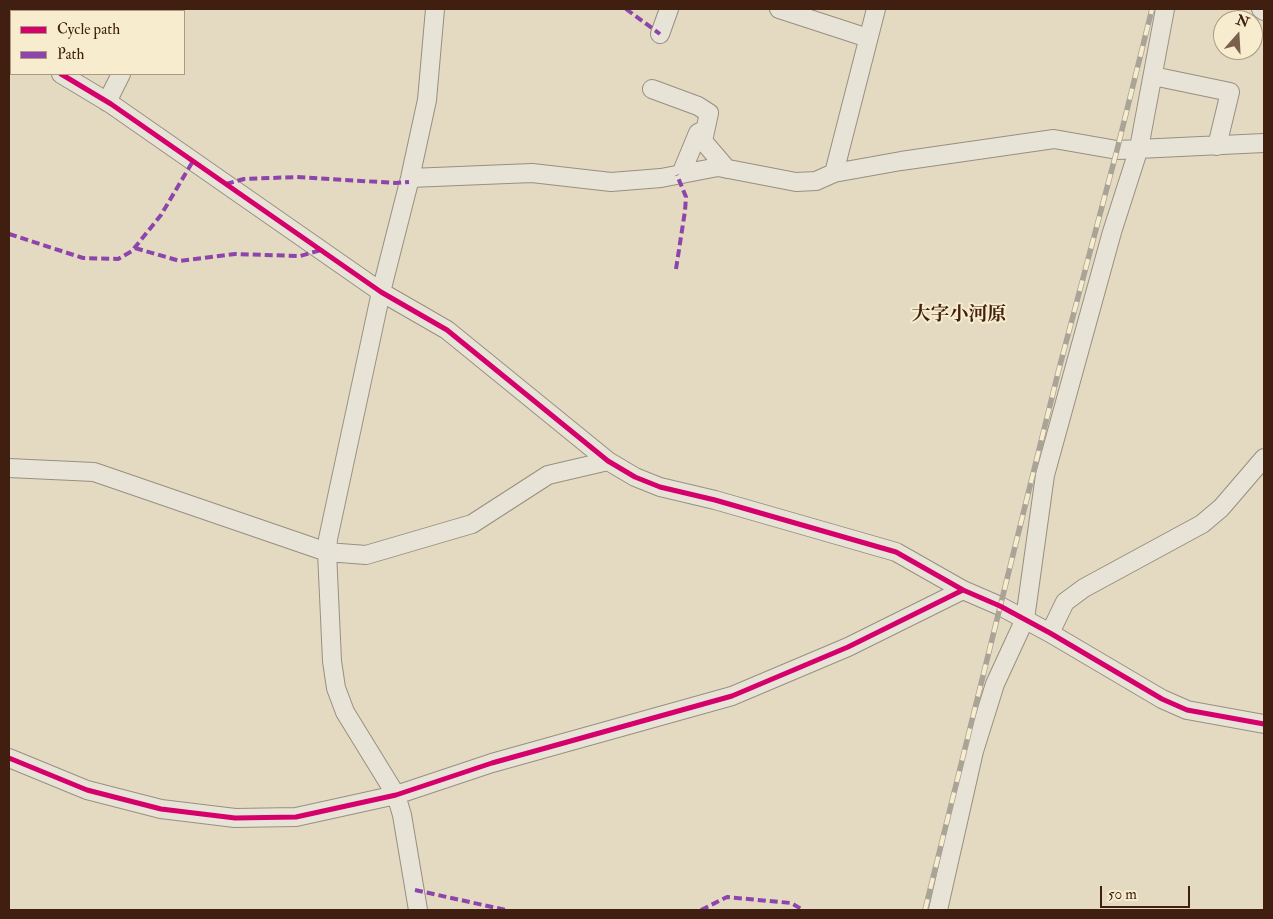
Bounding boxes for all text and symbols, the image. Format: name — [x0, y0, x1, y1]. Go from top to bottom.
legend — [10, 10, 185, 75]
north arrow — [1213, 10, 1263, 60]
text: N — [1234, 11, 1251, 31]
text: Cycle path — [57, 20, 120, 39]
text: Path — [57, 45, 84, 64]
district label: 大字小河原 — [912, 305, 1006, 327]
scale bar — [1103, 876, 1193, 908]
text: 50 m — [1108, 885, 1137, 904]

